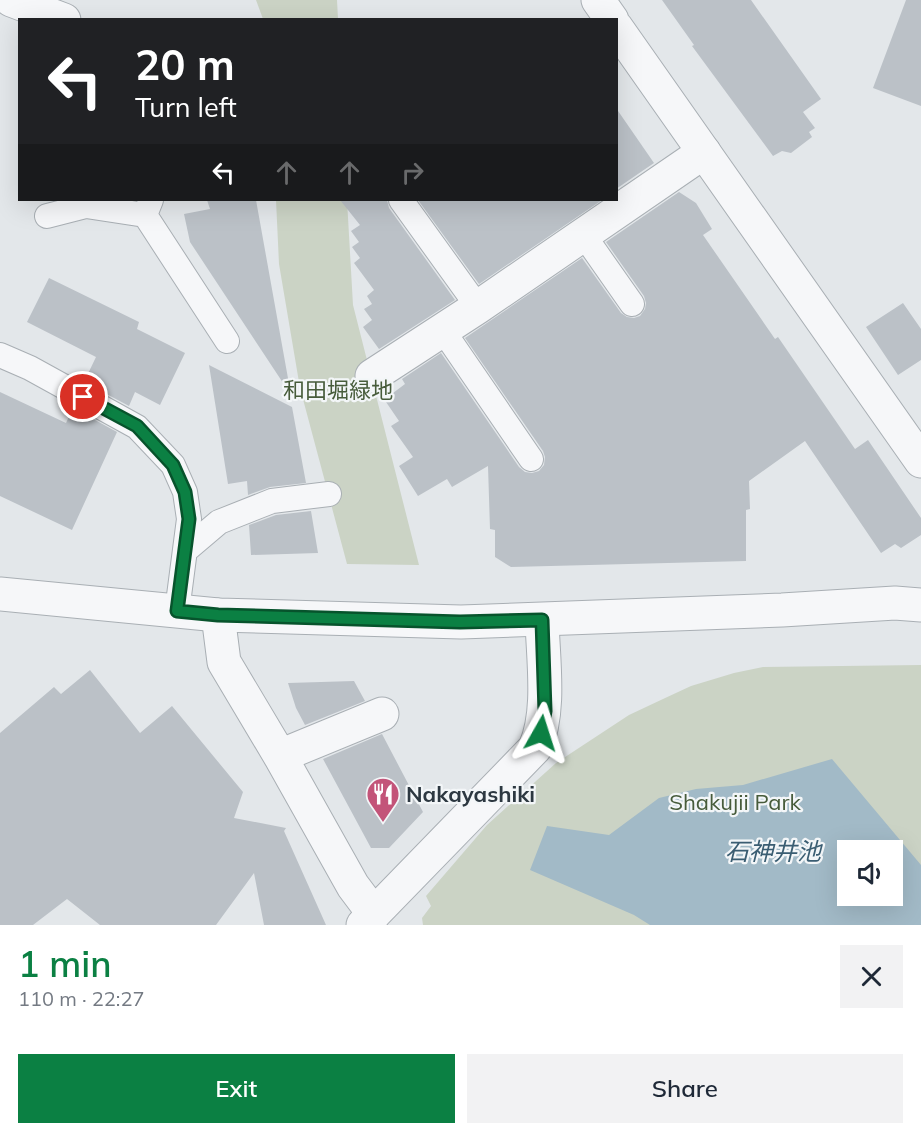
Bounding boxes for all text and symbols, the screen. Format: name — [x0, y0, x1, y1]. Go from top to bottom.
text: 20 m — [135, 38, 235, 91]
icon: left — [36, 42, 114, 120]
text: Turn left — [135, 90, 237, 124]
icon: left — [207, 156, 240, 189]
icon: ahead — [270, 156, 303, 189]
icon: ahead — [333, 156, 366, 189]
icon: right — [396, 156, 429, 189]
pin — [57, 371, 108, 422]
park label: 和田堀緑地 — [283, 376, 393, 404]
icon: arrive — [66, 380, 99, 413]
position arrow — [509, 701, 573, 765]
restaurant icon: Nakayashiki — [365, 776, 401, 823]
place label: Nakayashiki — [406, 780, 535, 808]
park label: Shakujii Park — [669, 788, 801, 816]
water label: 石神井池 — [725, 836, 823, 866]
map controls — [837, 840, 903, 906]
button: sound — [837, 840, 903, 906]
text: 1 min — [18, 941, 112, 986]
button: close — [840, 945, 903, 1008]
text: 110 m · 22:27 — [18, 986, 144, 1011]
button: Exit — [18, 1054, 455, 1123]
button: Share — [467, 1054, 903, 1123]

